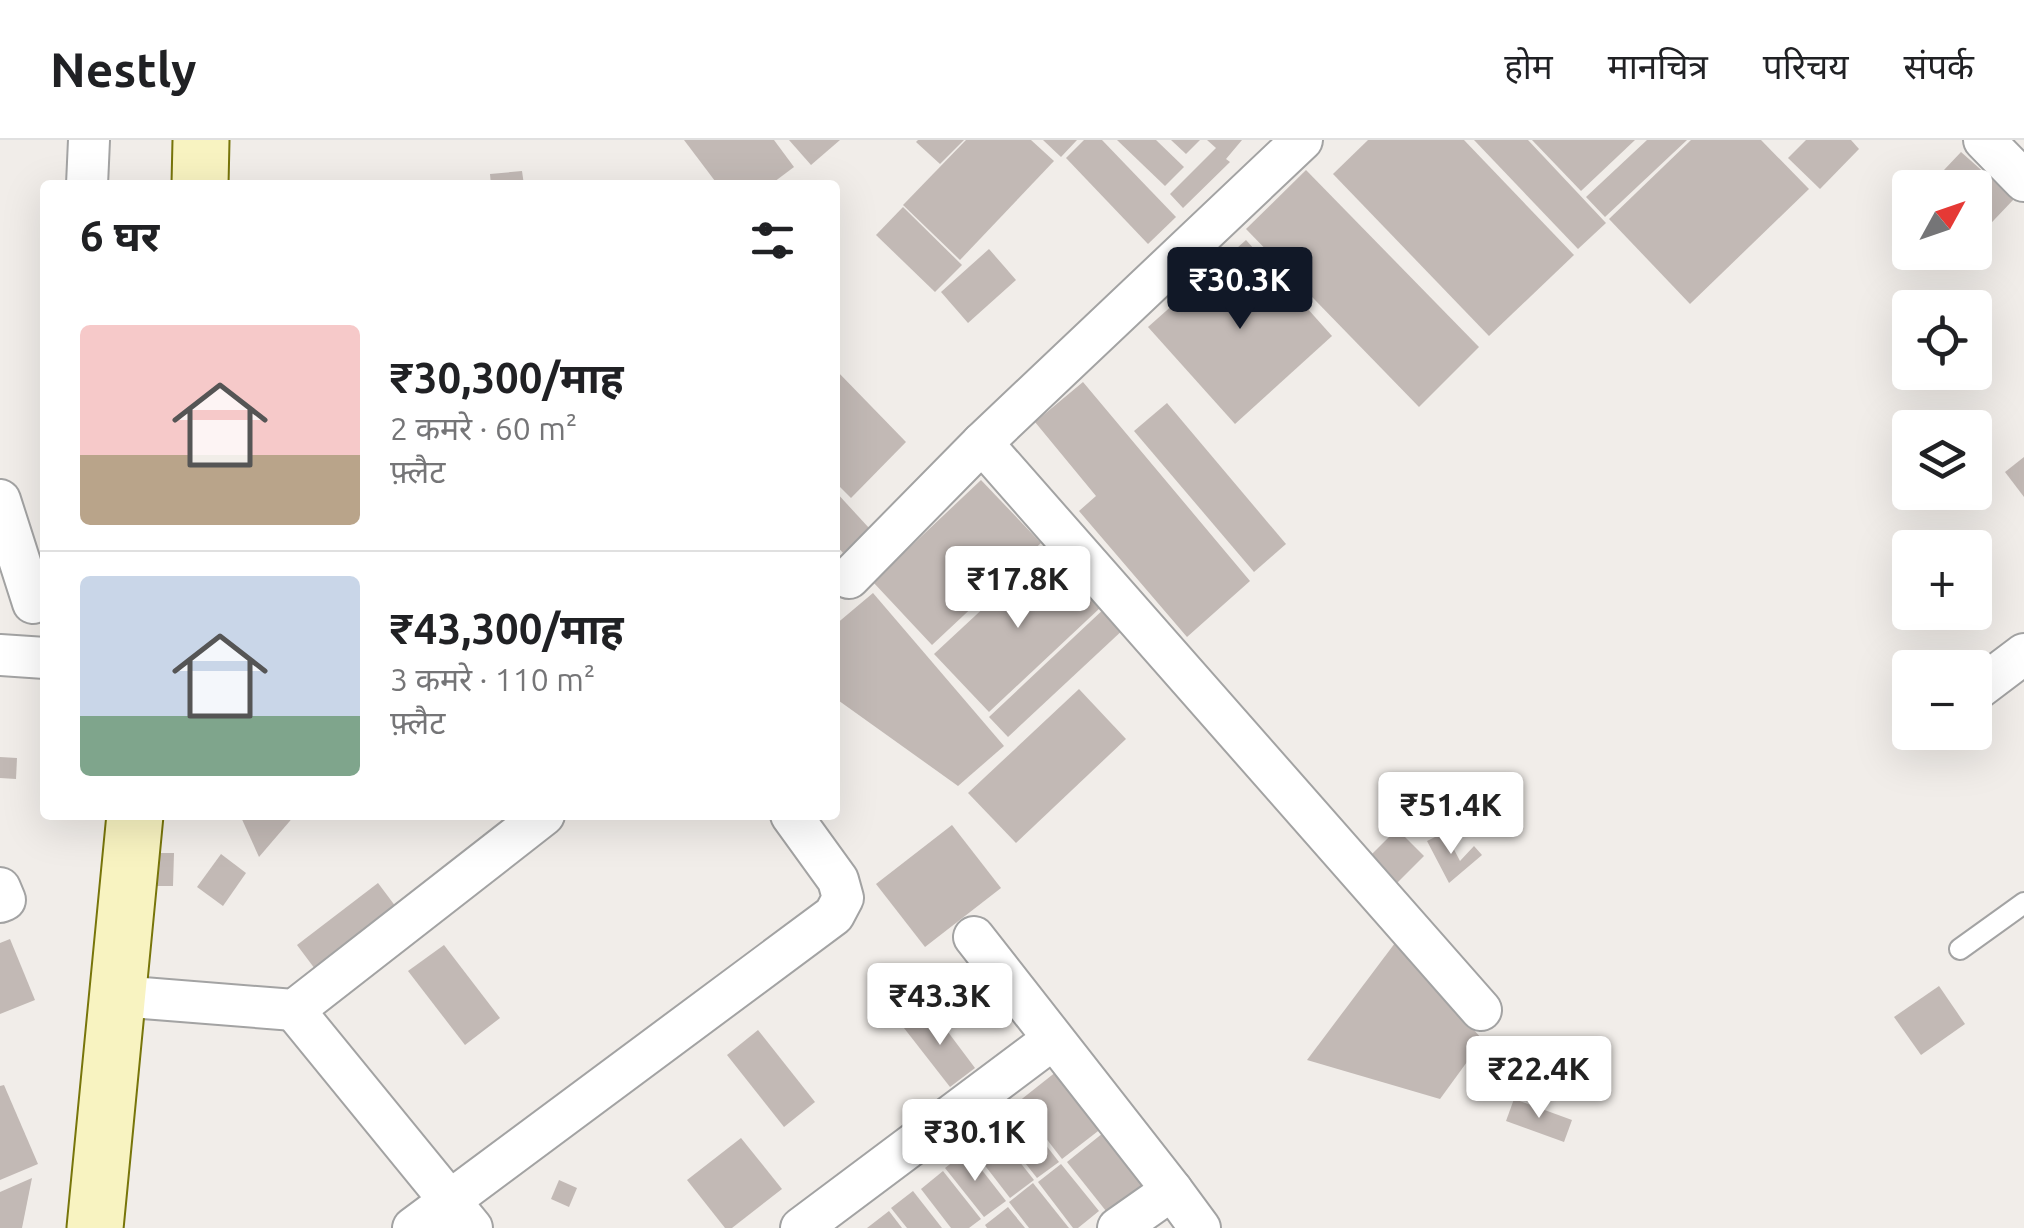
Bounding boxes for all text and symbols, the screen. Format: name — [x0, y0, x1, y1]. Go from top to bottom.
text: Nestly — [50, 42, 196, 96]
text: होम — [1504, 46, 1553, 86]
text: मानचित्र — [1608, 46, 1708, 86]
text: परिचय — [1763, 46, 1849, 86]
text: संपर्क — [1904, 46, 1974, 86]
north arrow — [1892, 170, 1992, 270]
map controls — [1892, 170, 1992, 750]
text: 6 घर — [80, 212, 159, 259]
icon: filters — [745, 213, 800, 268]
pin: ₹30.3K — [1159, 247, 1321, 332]
text: ₹30.3K — [1189, 261, 1291, 297]
button: locate — [1892, 290, 1992, 390]
text: ₹30,300/माह — [390, 354, 624, 401]
icon: home — [160, 365, 280, 485]
text: 2 कमरे · 60 m² — [390, 410, 577, 446]
button: layers — [1892, 410, 1992, 510]
text: फ़्लैट — [390, 453, 445, 489]
button: + — [1892, 530, 1992, 630]
pin: ₹17.8K — [937, 546, 1099, 631]
text: ₹17.8K — [967, 560, 1069, 596]
text: ₹43,300/माह — [390, 605, 624, 652]
icon: home — [160, 616, 280, 736]
button: − — [1892, 650, 1992, 750]
text: 3 कमरे · 110 m² — [390, 661, 595, 697]
text: फ़्लैट — [390, 704, 445, 740]
pin: ₹51.4K — [1370, 772, 1532, 857]
text: ₹51.4K — [1400, 786, 1502, 822]
pin: ₹43.3K — [859, 963, 1021, 1048]
text: ₹43.3K — [889, 977, 991, 1013]
pin: ₹22.4K — [1458, 1036, 1620, 1121]
text: ₹22.4K — [1488, 1050, 1590, 1086]
pin: ₹30.1K — [894, 1099, 1056, 1184]
text: ₹30.1K — [924, 1113, 1026, 1149]

